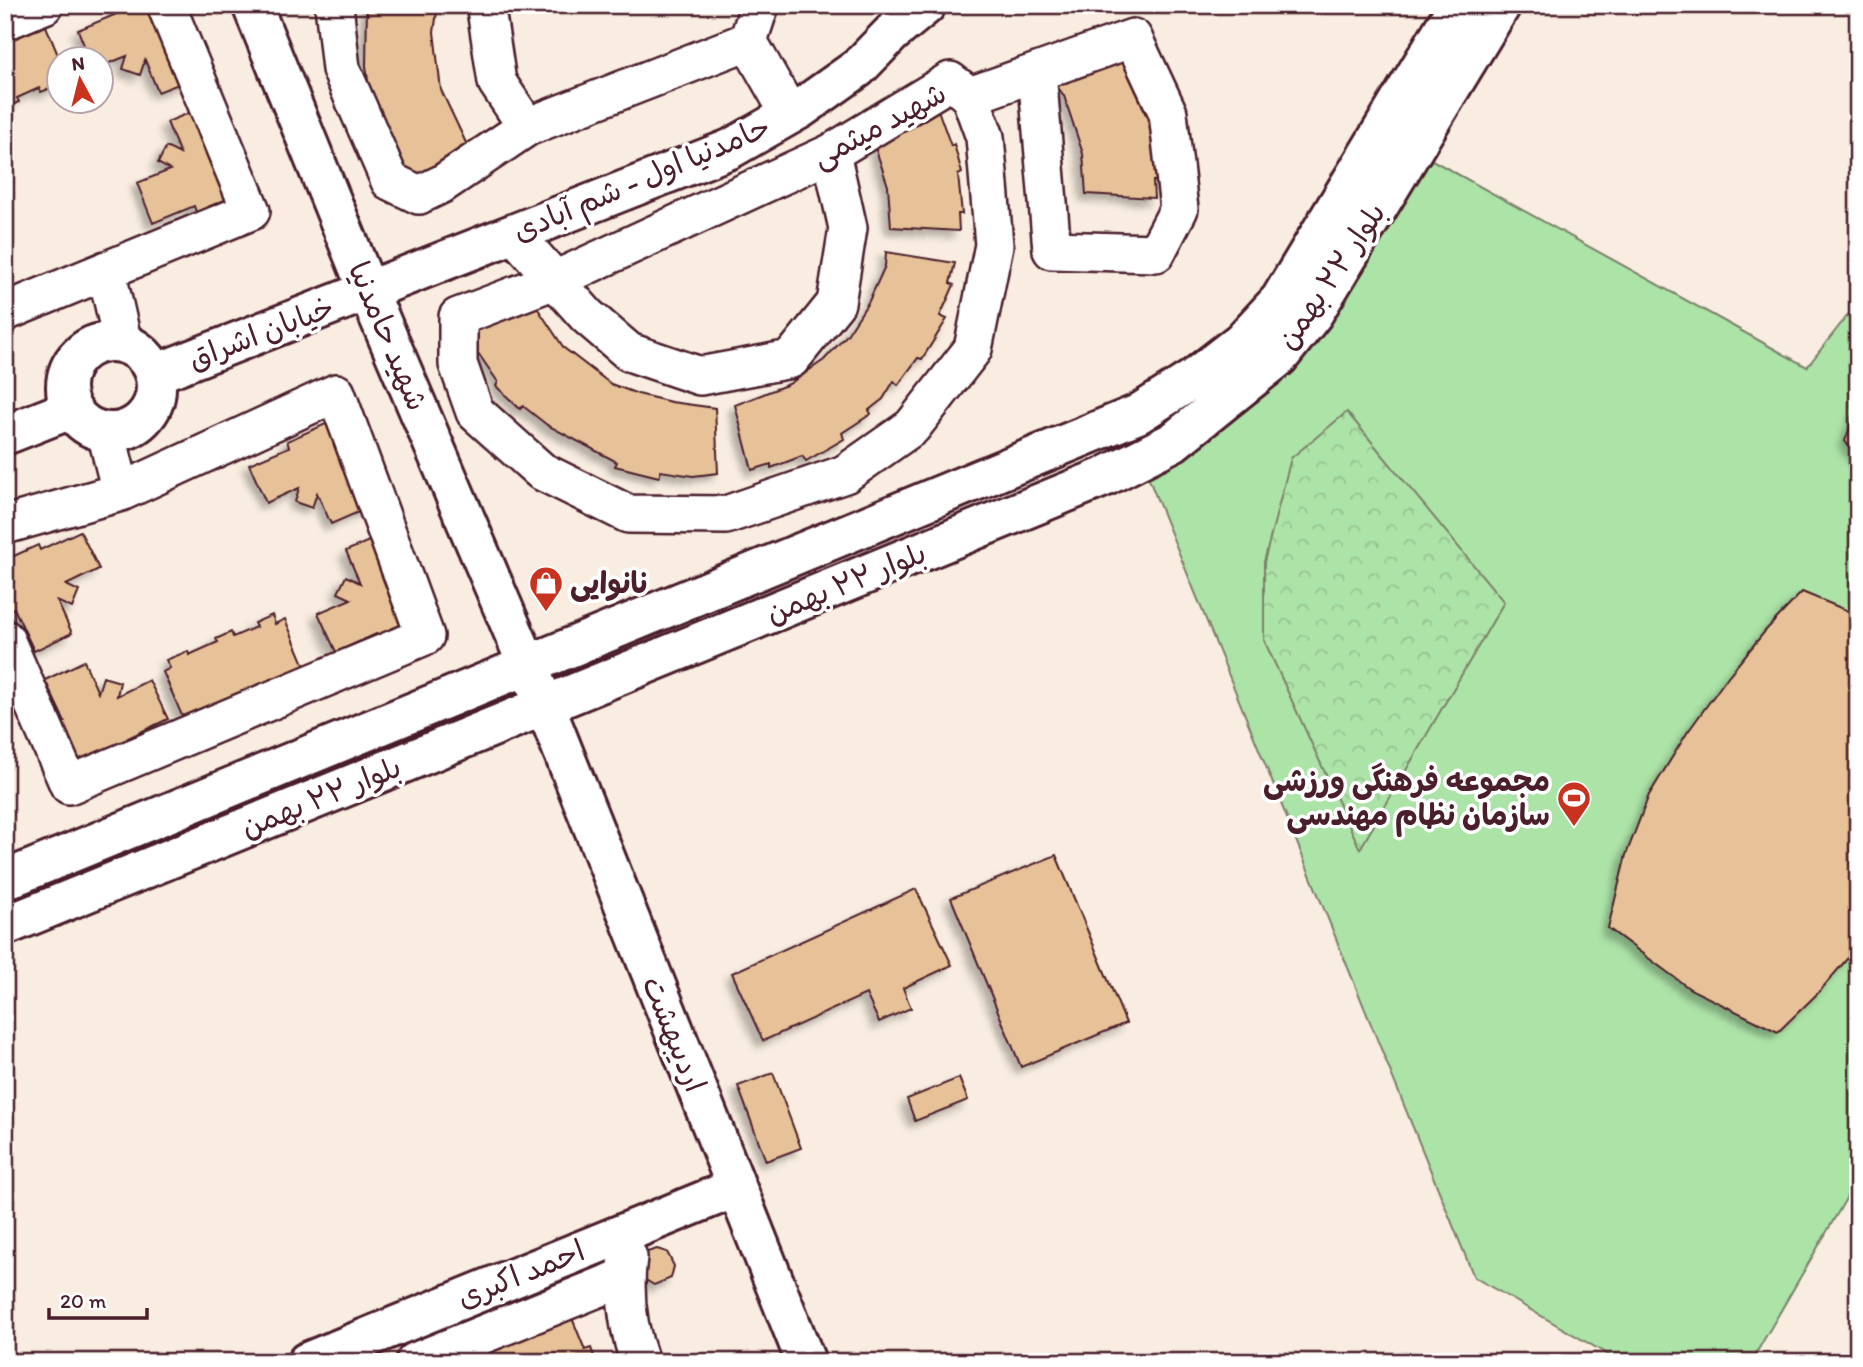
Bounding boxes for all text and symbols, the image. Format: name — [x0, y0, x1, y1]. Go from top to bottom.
north arrow — [46, 46, 116, 116]
text: N — [70, 51, 86, 76]
street label: شهید میثمی — [805, 74, 953, 176]
street label: حامدنیا اول - شم آبادی — [507, 108, 776, 253]
street label: بلوار ۲۲ بهمن — [1268, 195, 1393, 356]
street label: شهید حامدنیا — [341, 256, 436, 416]
street label: خیابان اشراق — [183, 288, 339, 377]
street label: بلوار ۲۲ بهمن — [760, 534, 931, 631]
shop icon: نانوایی — [527, 564, 565, 613]
place label: نانوایی — [570, 564, 650, 602]
street label: بلوار ۲۲ بهمن — [235, 748, 406, 845]
place label: مجموعه فرهنگی ورزشی سازمان نظام مهندسی — [1263, 762, 1550, 837]
sports icon: مجموعه فرهنگی ورزشی سازمان نظام مهندسی — [1555, 779, 1593, 828]
street label: اردیبهشت — [635, 971, 714, 1097]
street label: احمد اکبری — [452, 1231, 590, 1316]
scale bar — [49, 1276, 147, 1320]
text: 20 m — [60, 1288, 107, 1313]

